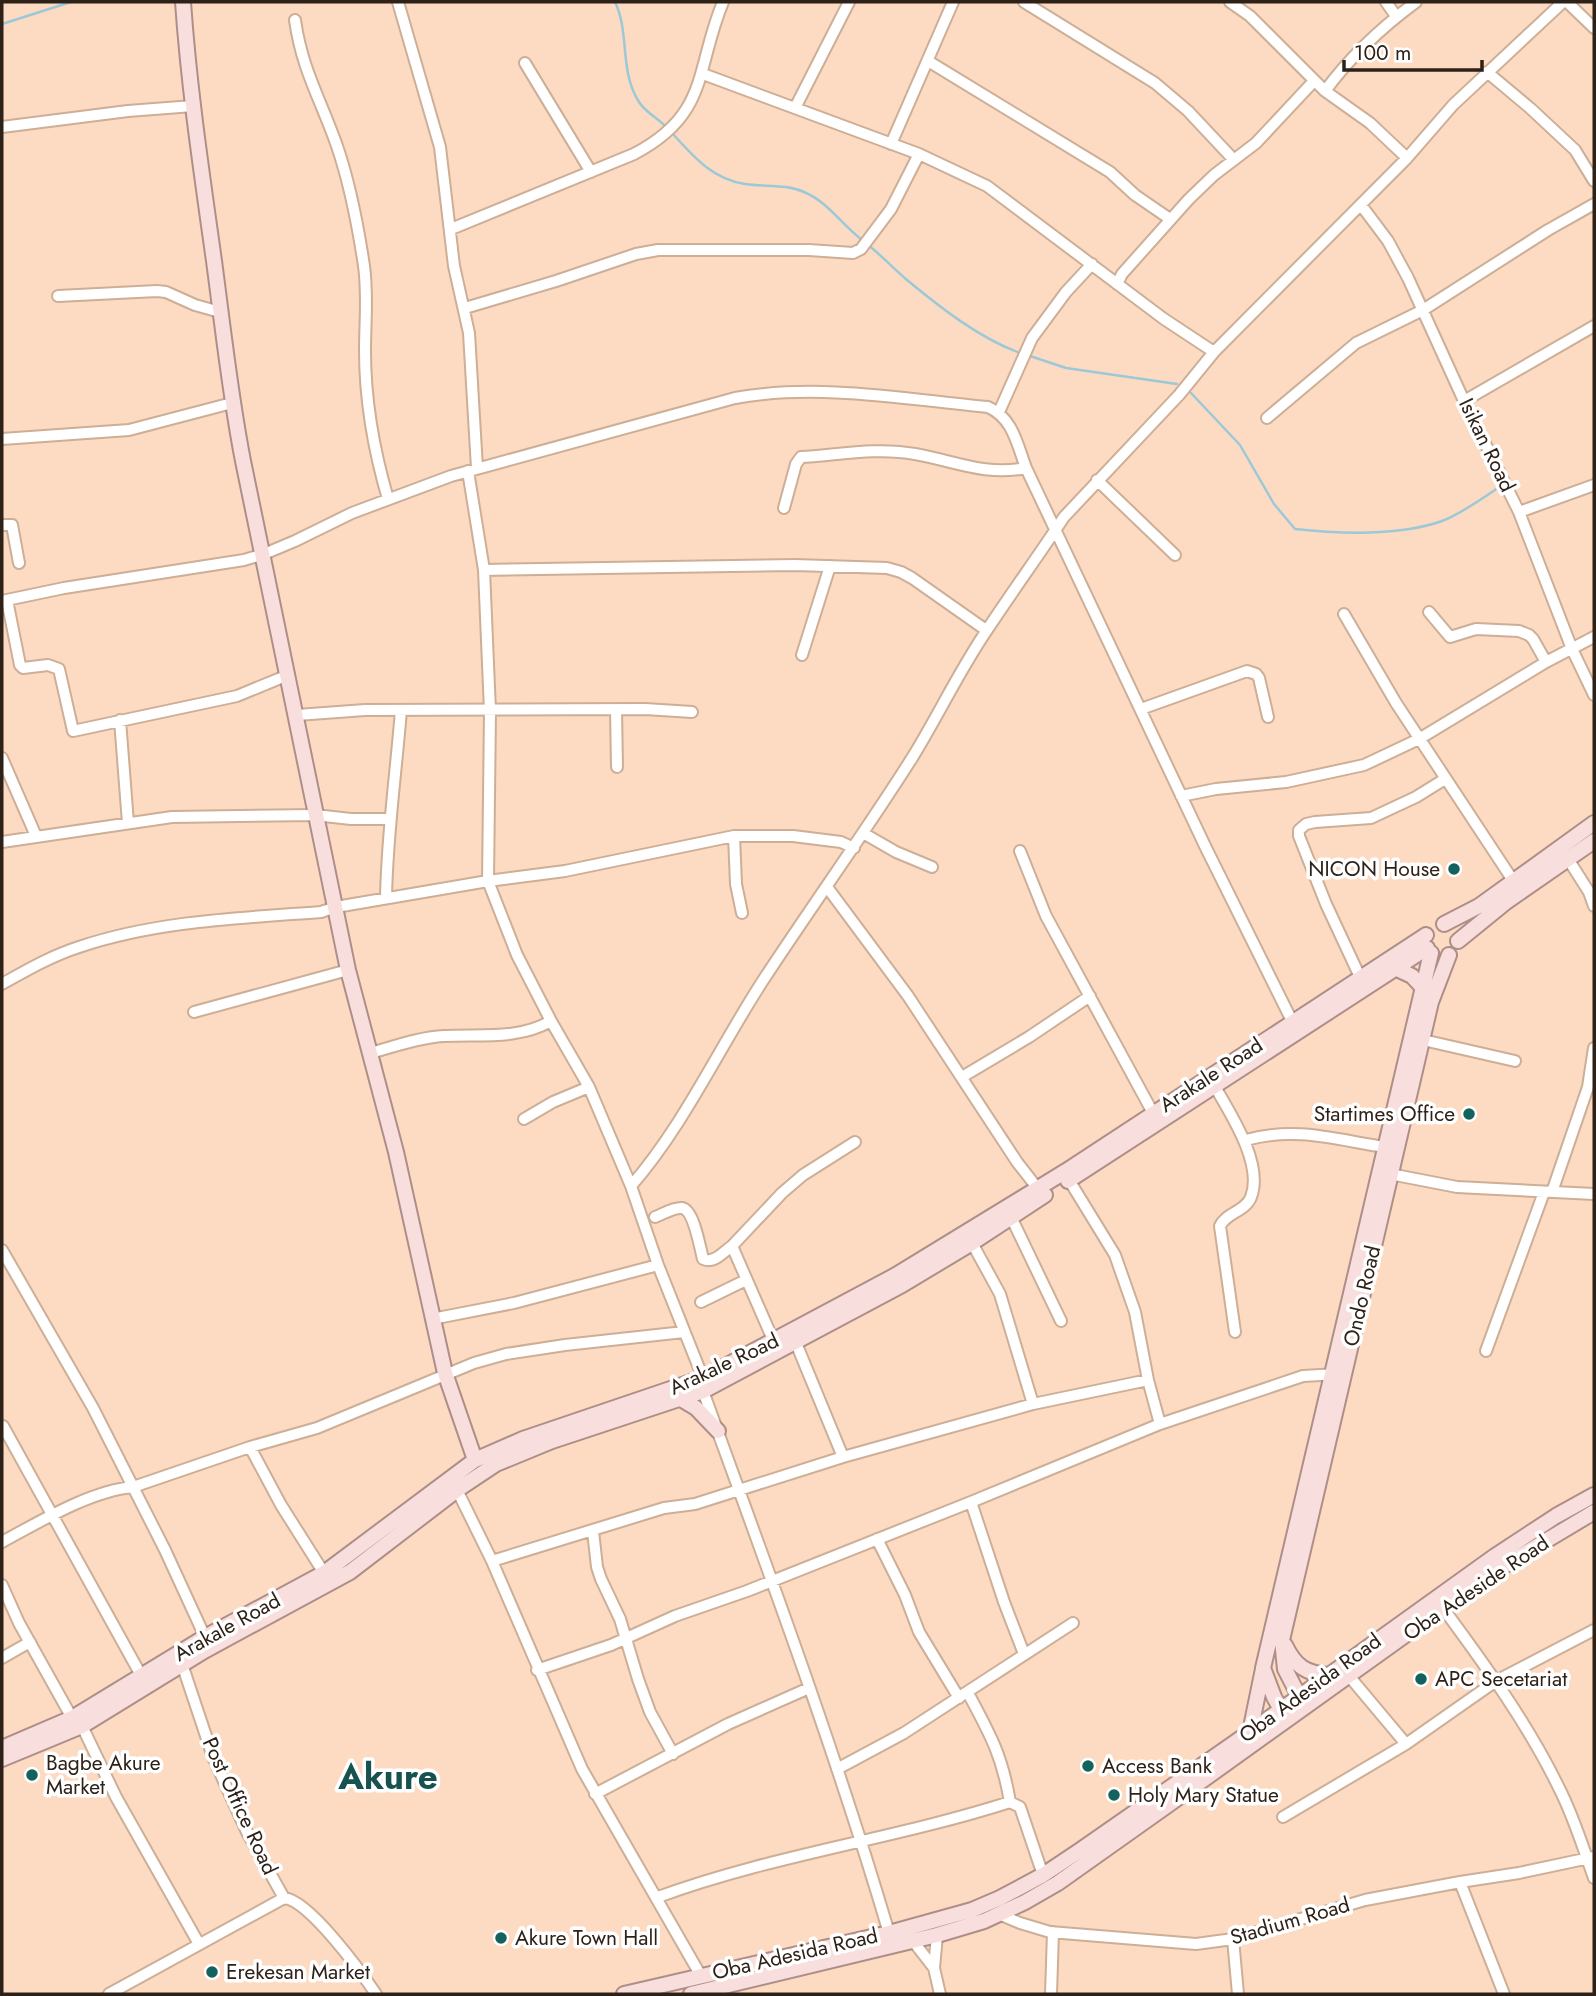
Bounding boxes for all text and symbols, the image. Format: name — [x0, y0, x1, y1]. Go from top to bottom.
scale bar — [1344, 28, 1482, 72]
text: 100 m — [1354, 38, 1411, 68]
street label: Isikan Road — [1451, 393, 1523, 497]
place label: NICON House — [1308, 854, 1440, 884]
marker: NICON House — [1446, 861, 1462, 877]
street label: Arakale Road — [1153, 1030, 1269, 1120]
place label: Startimes Office — [1314, 1099, 1455, 1129]
marker: Startimes Office — [1461, 1106, 1477, 1122]
street label: Ondo Road — [1336, 1243, 1388, 1349]
street label: Arakale Road — [664, 1326, 784, 1402]
street label: Oba Adeside Road — [1397, 1528, 1555, 1648]
street label: Arakale Road — [168, 1585, 286, 1669]
street label: Oba Adesida Road — [1233, 1626, 1387, 1750]
place label: APC Secetariat — [1435, 1664, 1567, 1694]
marker: APC Secetariat — [1413, 1671, 1429, 1687]
street label: Post Office Road — [195, 1732, 285, 1880]
place label: Bagbe Akure Market — [46, 1748, 161, 1802]
place label: Access Bank — [1102, 1751, 1213, 1781]
district label: Akure — [337, 1752, 438, 1802]
marker: Access Bank — [1080, 1758, 1096, 1774]
marker: Bagbe Akure Market — [24, 1767, 40, 1783]
place label: Holy Mary Statue — [1128, 1780, 1279, 1810]
marker: Holy Mary Statue — [1106, 1787, 1122, 1803]
street label: Stadium Road — [1227, 1890, 1353, 1952]
street label: Oba Adesida Road — [709, 1920, 881, 1988]
place label: Akure Town Hall — [515, 1923, 658, 1953]
marker: Akure Town Hall — [493, 1930, 509, 1946]
place label: Erekesan Market — [226, 1957, 370, 1987]
marker: Erekesan Market — [204, 1964, 220, 1980]

